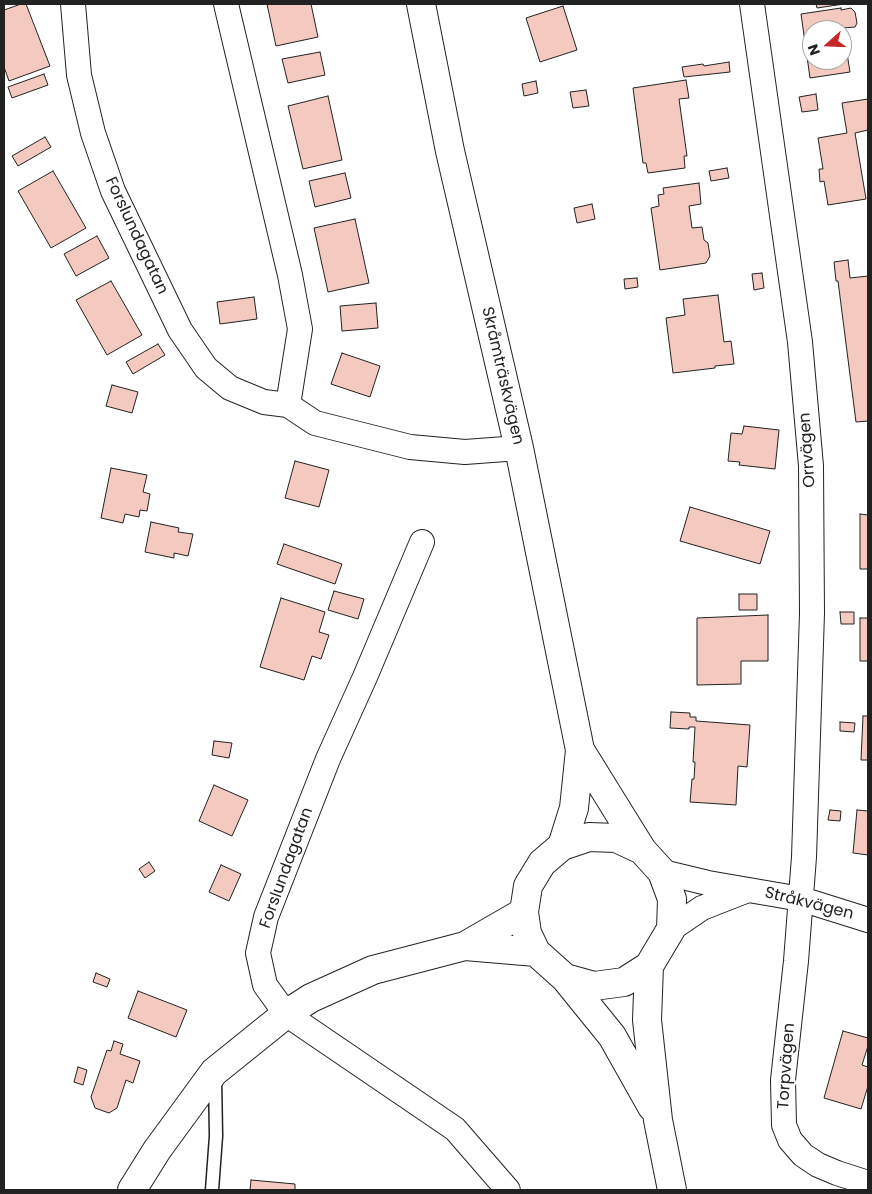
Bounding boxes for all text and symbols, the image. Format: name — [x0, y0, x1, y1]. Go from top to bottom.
north arrow — [802, 20, 852, 70]
text: N — [803, 41, 825, 58]
street label: Forslundagatan — [100, 174, 172, 298]
street label: Skråmträskvägen — [477, 305, 527, 447]
street label: Orrvägen — [796, 412, 820, 488]
street label: Forslundagatan — [256, 805, 318, 931]
street label: Stråkvägen — [763, 884, 855, 924]
street label: Torpvägen — [774, 1022, 800, 1110]

